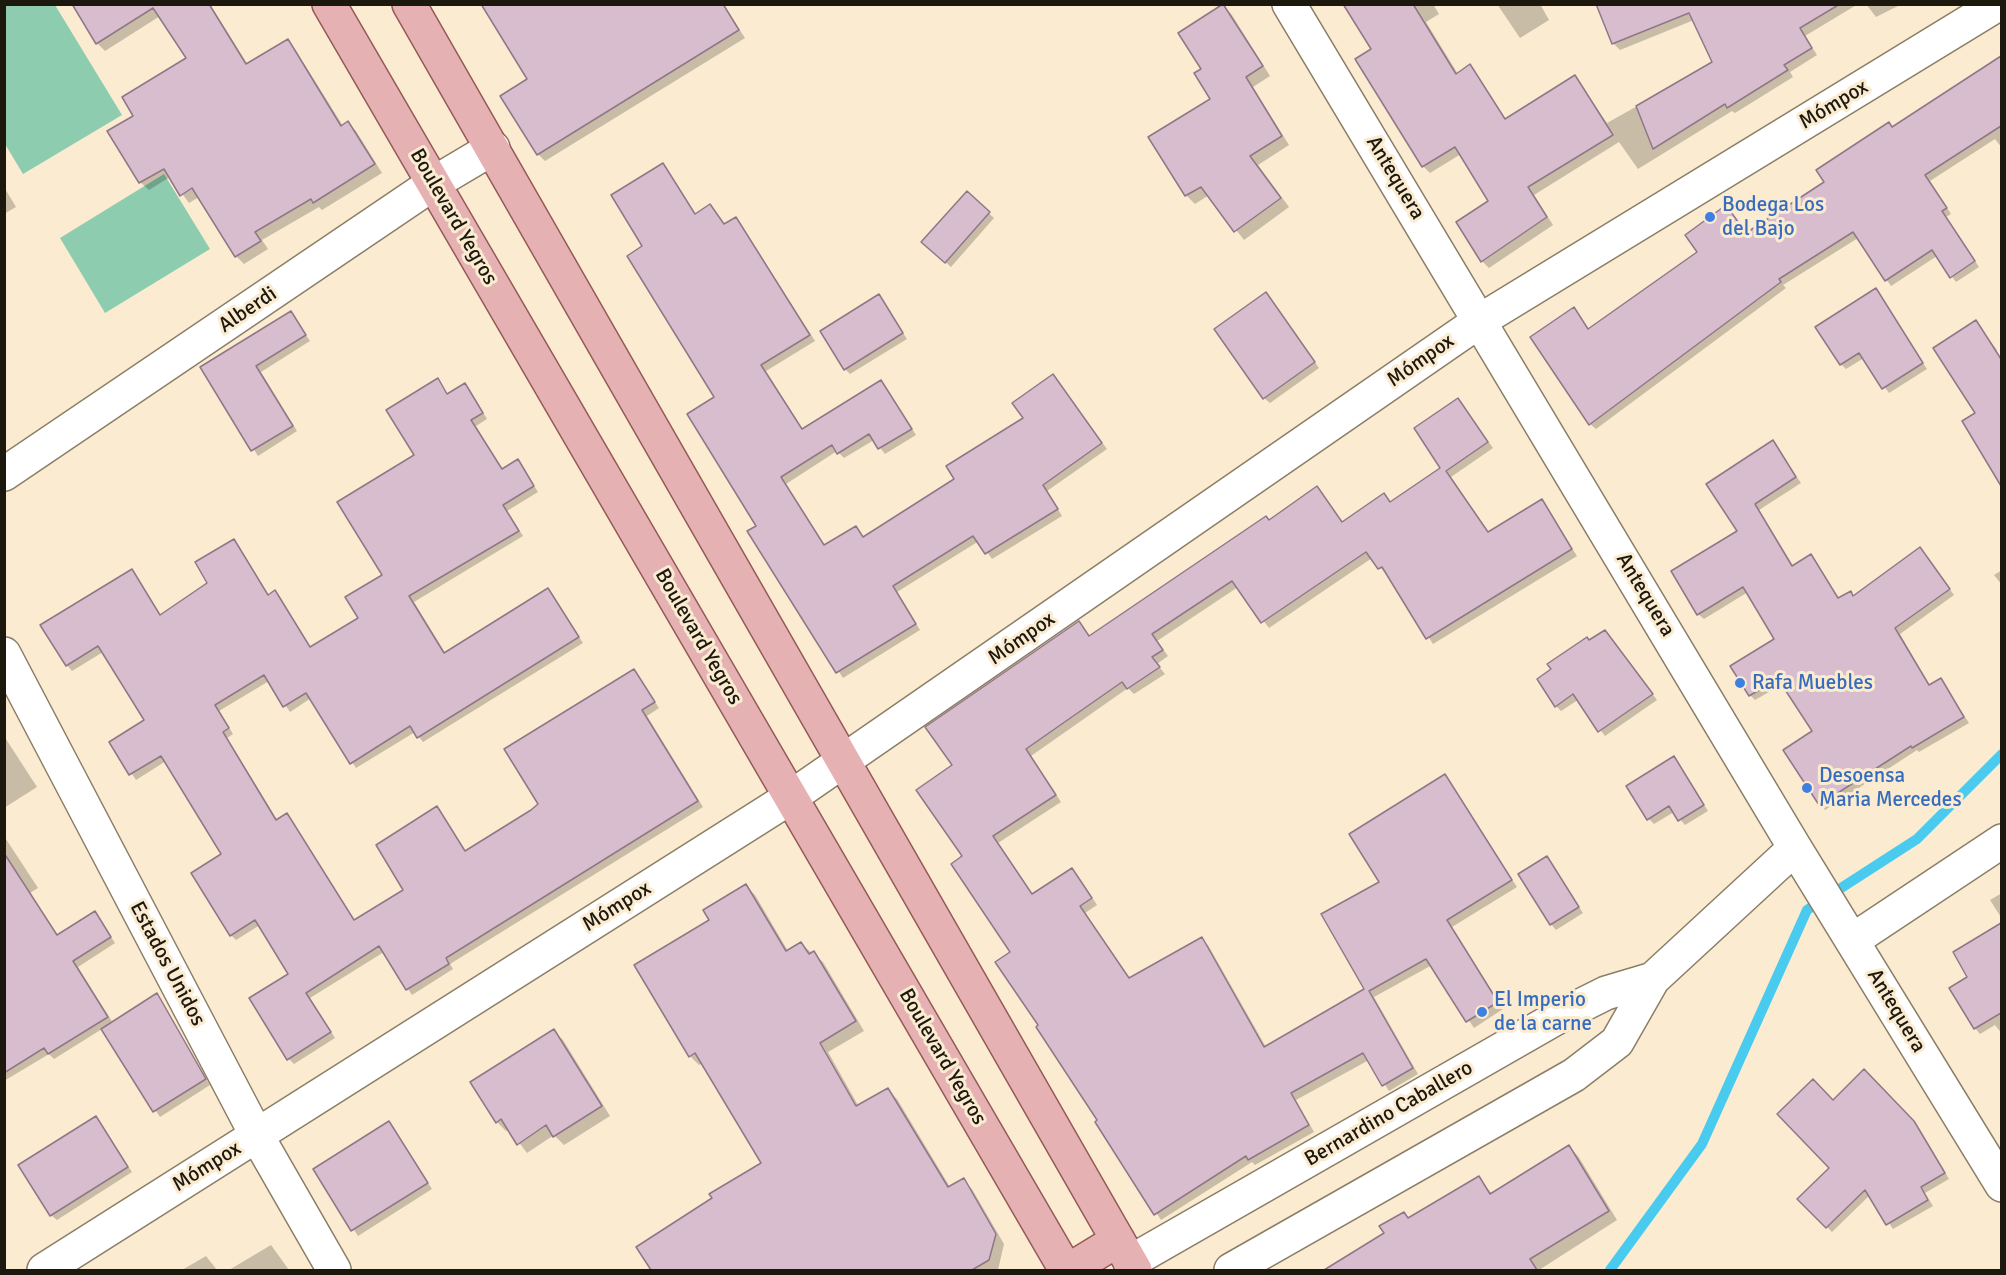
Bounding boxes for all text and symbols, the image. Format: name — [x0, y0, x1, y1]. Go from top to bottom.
street label: Mómpox — [1795, 75, 1873, 135]
street label: Antequera — [1360, 132, 1430, 224]
street label: Boulevard Yegros — [404, 144, 502, 290]
place label: Bodega Los del Bajo — [1722, 192, 1824, 242]
marker: Bodega Los del Bajo — [1703, 210, 1717, 224]
street label: Alberdi — [214, 281, 282, 339]
street label: Mómpox — [1383, 329, 1459, 393]
street label: Antequera — [1610, 549, 1680, 641]
street label: Boulevard Yegros — [649, 564, 747, 710]
street label: Mómpox — [984, 607, 1060, 671]
place label: Rafa Muebles — [1752, 670, 1873, 696]
marker: Rafa Muebles — [1733, 676, 1747, 690]
place label: Desoensa Maria Mercedes — [1819, 763, 1962, 813]
marker: Desoensa Maria Mercedes — [1800, 781, 1814, 795]
street label: Mómpox — [578, 876, 656, 938]
street label: Estados Unidos — [124, 897, 210, 1031]
street label: Antequera — [1861, 965, 1931, 1057]
street label: Boulevard Yegros — [893, 984, 991, 1130]
place label: El Imperio de la carne — [1494, 987, 1592, 1037]
marker: El Imperio de la carne — [1475, 1005, 1489, 1019]
street label: Bernardino Caballero — [1300, 1056, 1478, 1172]
street label: Mómpox — [168, 1136, 246, 1198]

